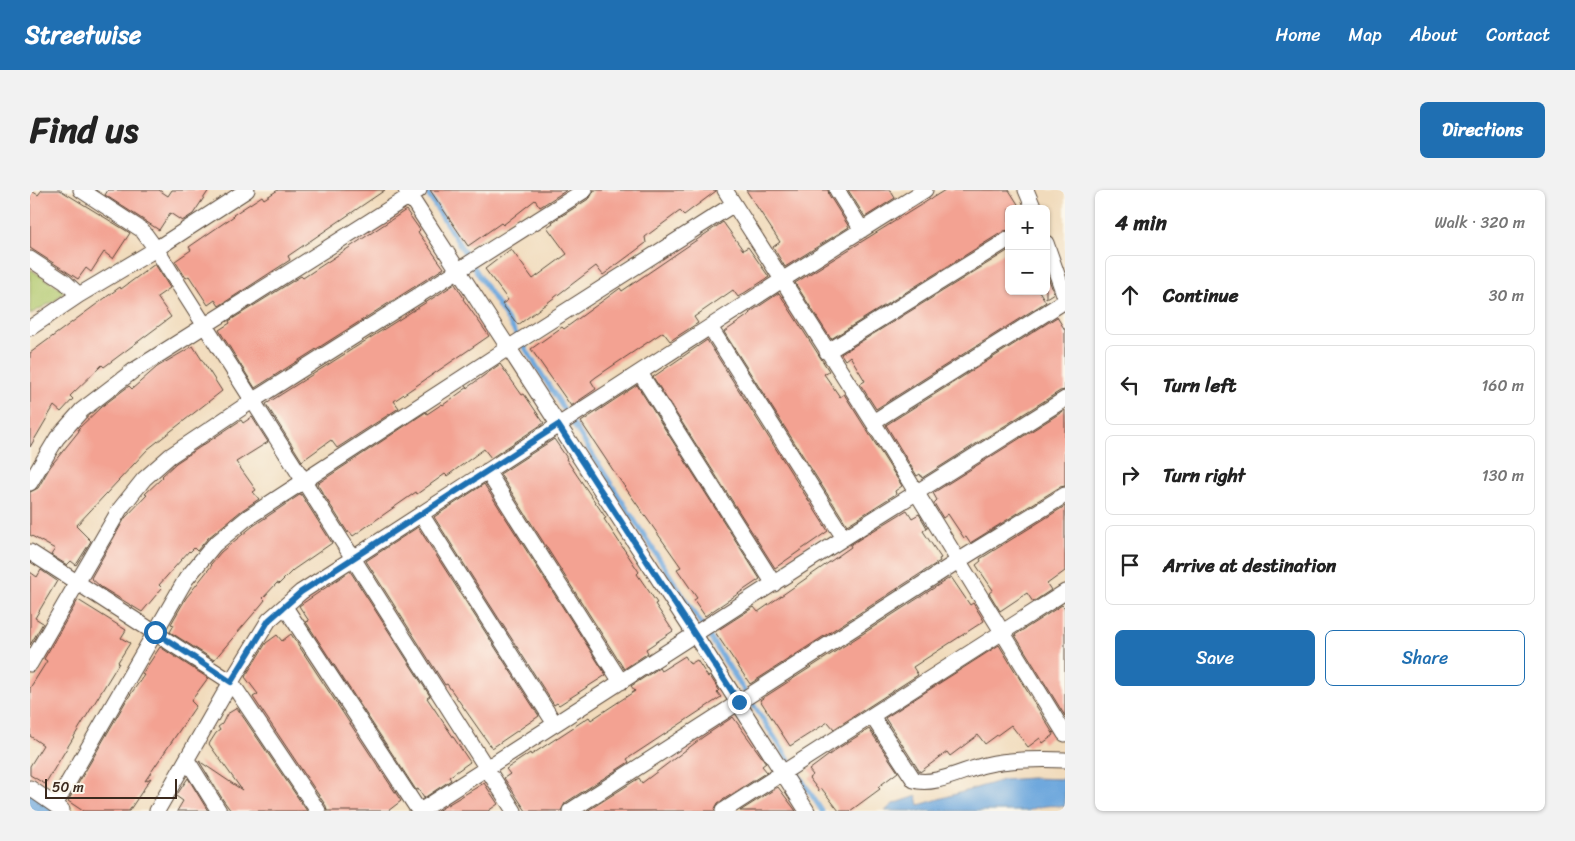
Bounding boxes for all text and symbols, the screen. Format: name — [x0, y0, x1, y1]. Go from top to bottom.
text: Streetwise — [25, 14, 141, 56]
text: Home — [1276, 19, 1321, 51]
text: Map — [1349, 19, 1382, 51]
text: About — [1410, 19, 1458, 51]
text: Contact — [1486, 19, 1550, 51]
text: Find us — [30, 99, 138, 161]
button: Directions — [1420, 102, 1545, 158]
text: 4 min — [1115, 204, 1167, 242]
map controls — [1005, 205, 1050, 295]
button: + — [1005, 205, 1050, 250]
text: Walk · 320 m — [1434, 208, 1525, 237]
button: − — [1005, 250, 1050, 295]
text: Continue — [1163, 279, 1239, 312]
icon: ahead — [1116, 281, 1144, 309]
text: 30 m — [1489, 281, 1524, 310]
text: Turn left — [1163, 369, 1236, 402]
icon: left — [1116, 371, 1144, 399]
text: 160 m — [1481, 371, 1524, 400]
text: Turn right — [1163, 459, 1245, 492]
icon: right — [1116, 461, 1144, 489]
text: 130 m — [1482, 461, 1524, 490]
text: Arrive at destination — [1163, 549, 1336, 582]
icon: arrive — [1116, 551, 1144, 579]
route start — [144, 621, 167, 644]
button: Save — [1115, 630, 1315, 686]
button: Share — [1325, 630, 1525, 686]
route end — [728, 691, 751, 714]
text: 50 m — [52, 775, 84, 800]
scale bar — [45, 776, 178, 799]

